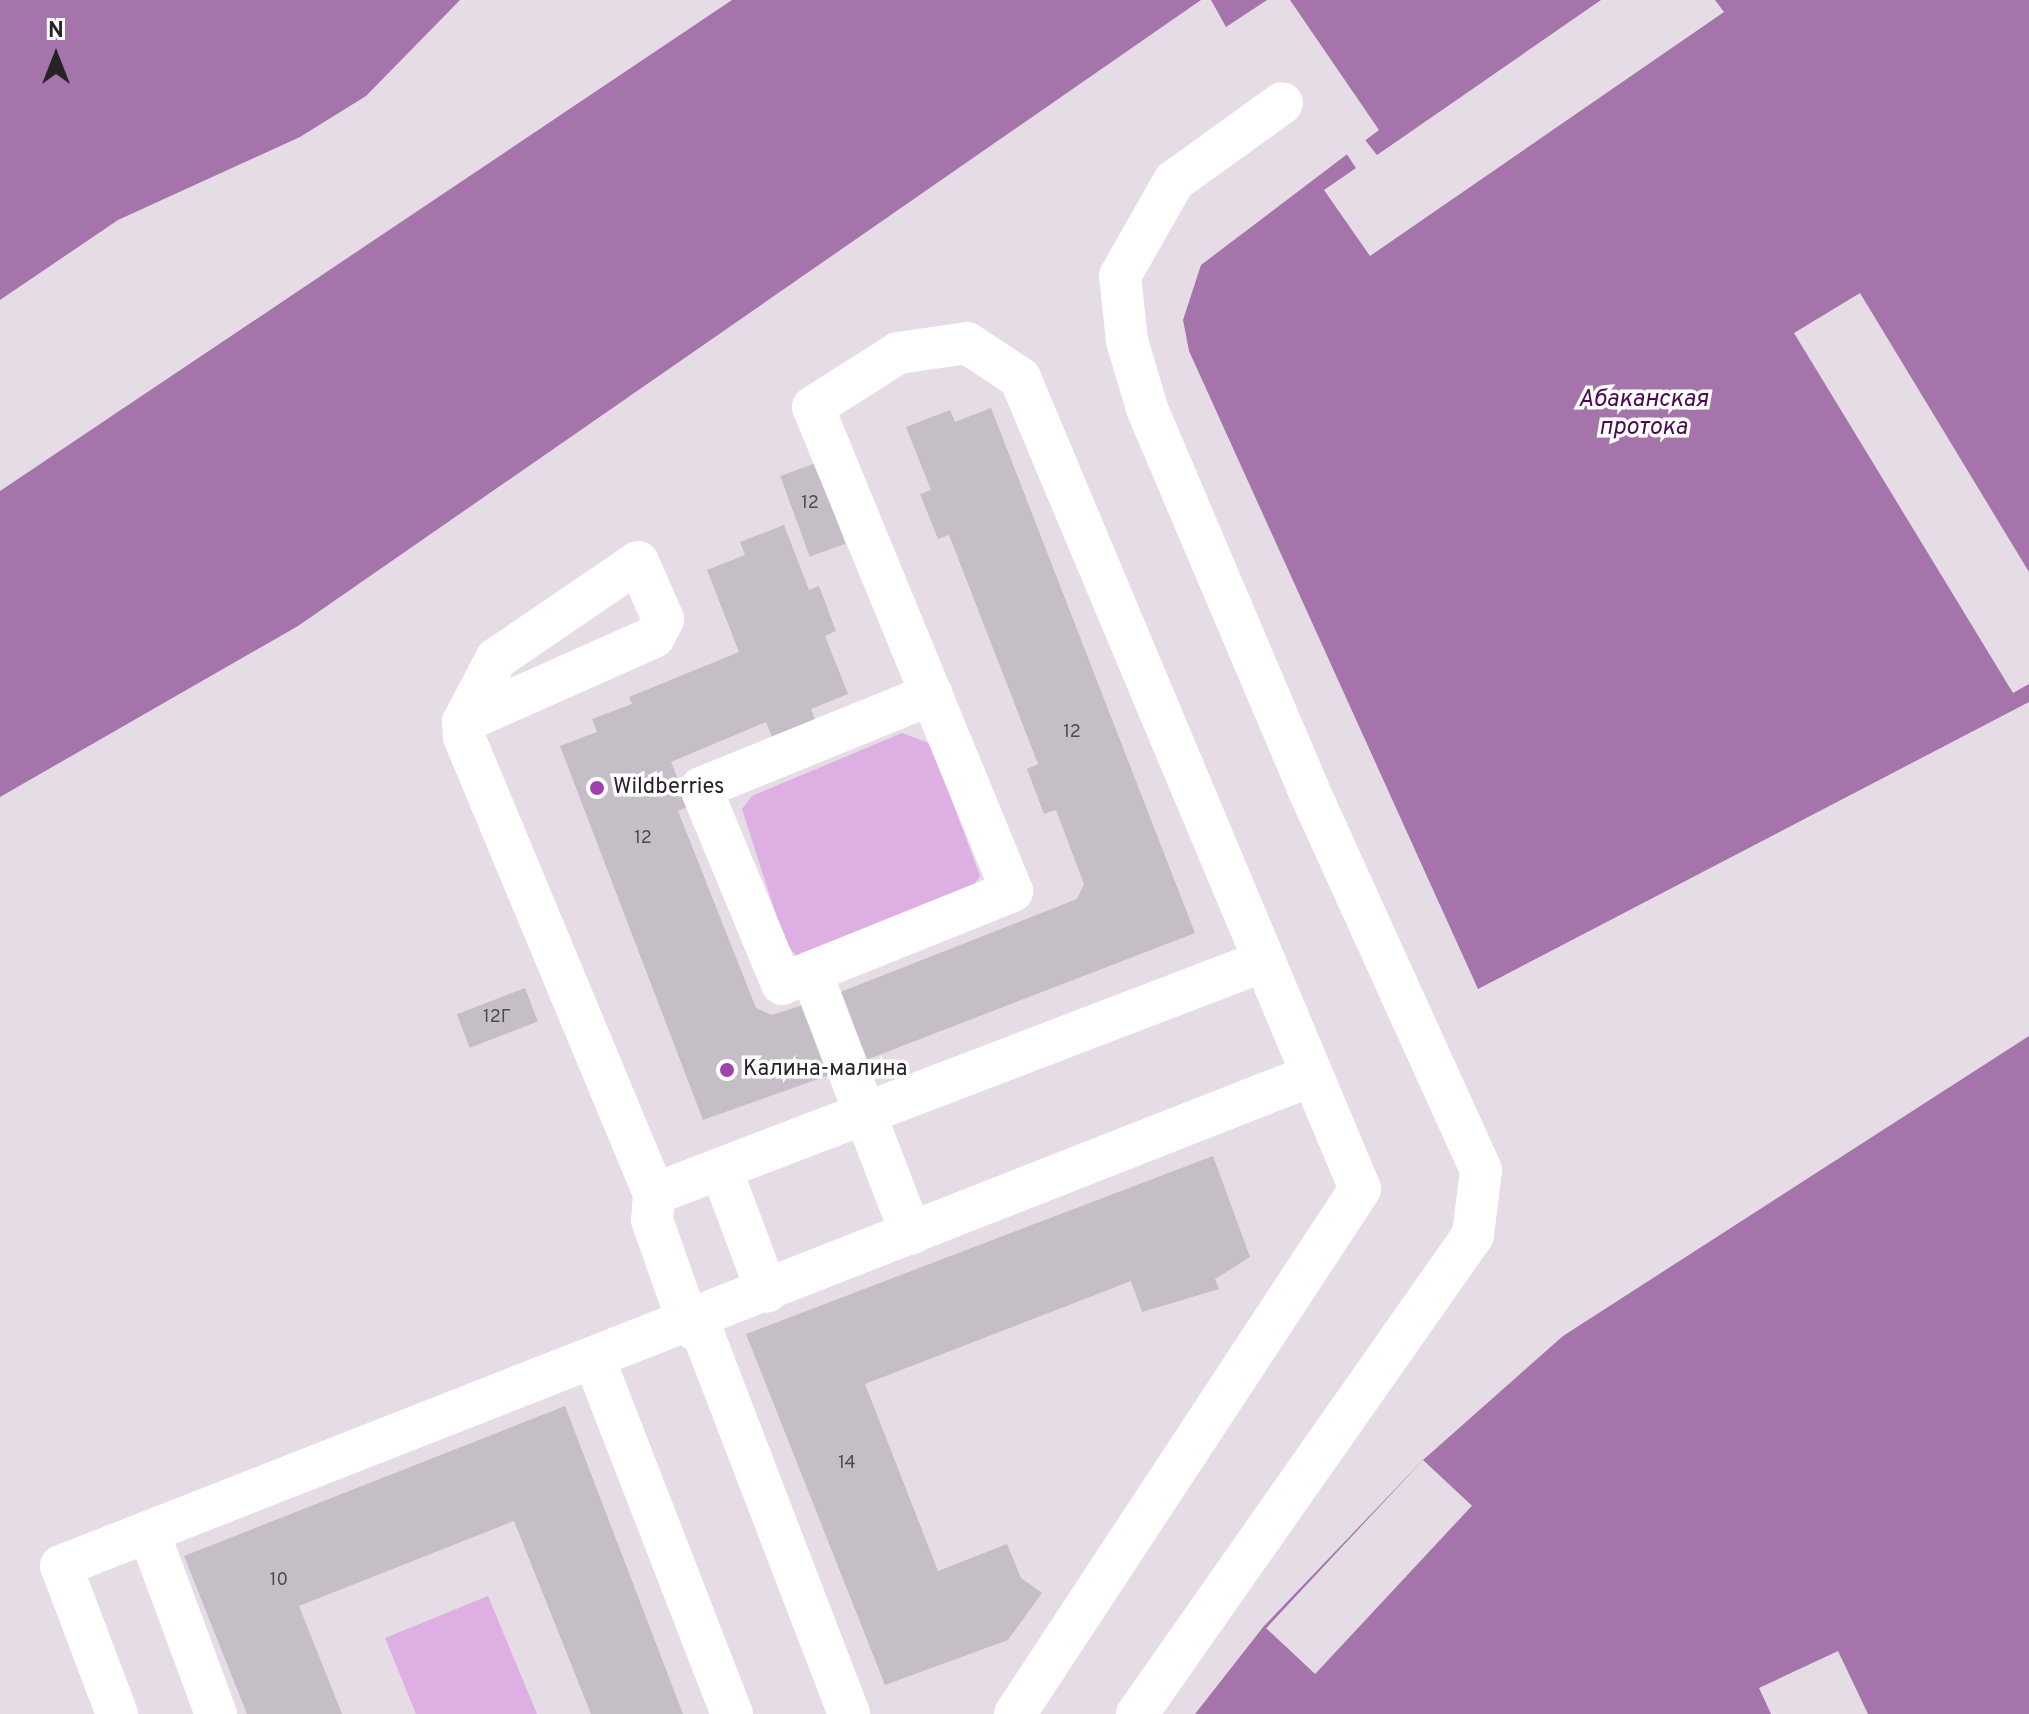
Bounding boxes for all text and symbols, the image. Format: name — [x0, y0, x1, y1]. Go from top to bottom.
north arrow — [16, 16, 96, 96]
text: N — [48, 18, 64, 45]
water label: Абаканская протока — [1578, 387, 1708, 443]
house number: 12 — [801, 493, 819, 515]
house number: 12 — [1063, 722, 1081, 744]
place label: Wildberries — [613, 775, 724, 801]
marker: Wildberries — [588, 779, 606, 797]
house number: 12 — [634, 828, 652, 850]
house number: 12Г — [483, 1007, 511, 1029]
place label: Калина-малина — [743, 1057, 907, 1083]
marker: Калина-малина — [718, 1061, 736, 1079]
house number: 14 — [838, 1453, 856, 1475]
house number: 10 — [270, 1570, 288, 1592]

